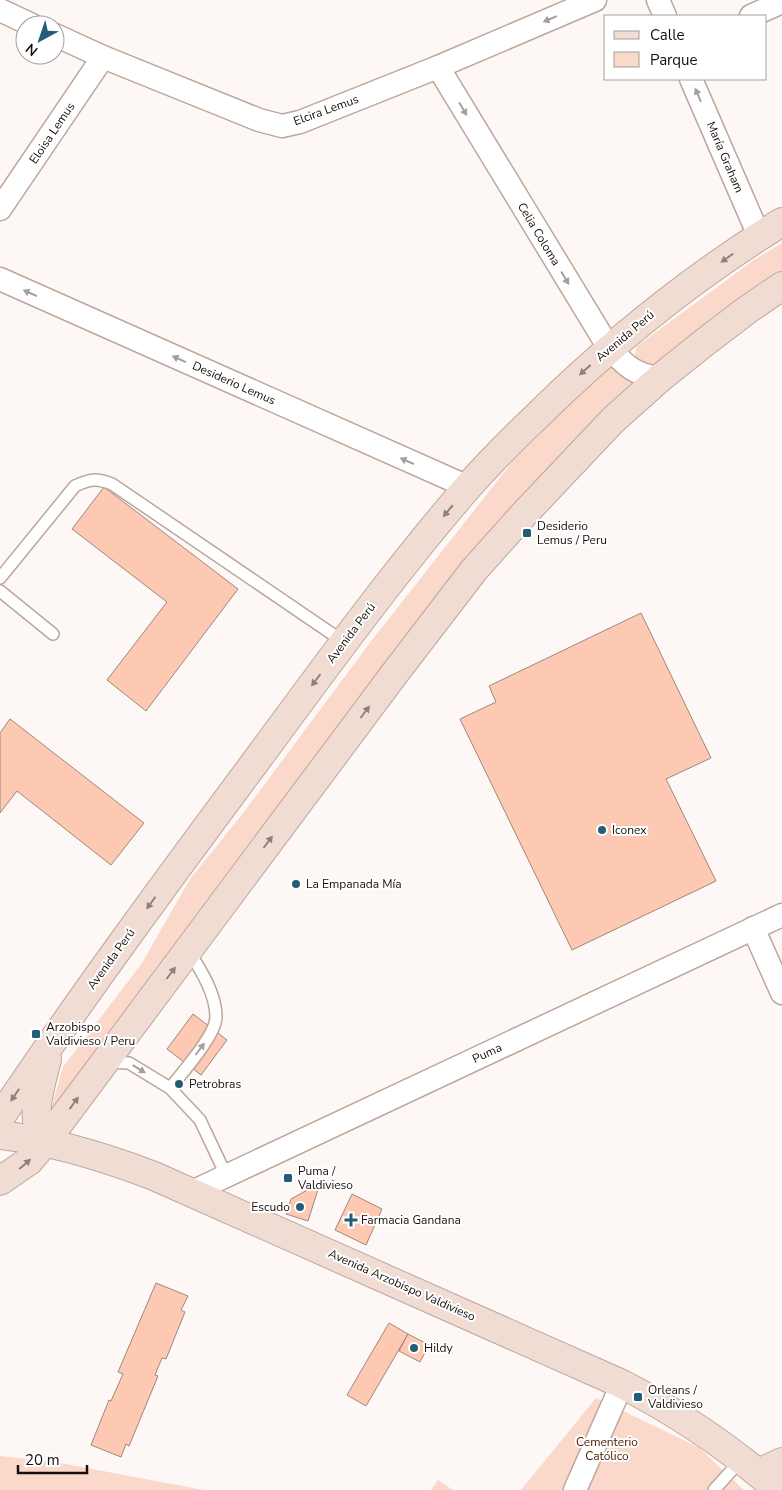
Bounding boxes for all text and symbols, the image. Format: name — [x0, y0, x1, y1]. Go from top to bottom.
north arrow — [15, 15, 65, 65]
legend — [604, 15, 767, 80]
one-way arrow — [543, 16, 557, 24]
text: Calle — [650, 25, 685, 45]
text: N — [22, 39, 42, 60]
text: Parque — [650, 50, 698, 70]
one-way arrow — [694, 88, 702, 102]
street label: Elcira Lemus — [291, 91, 361, 129]
street label: Eloisa Lemus — [26, 99, 79, 167]
one-way arrow — [459, 102, 468, 115]
street label: María Graham — [703, 119, 747, 195]
street label: Celia Coloma — [514, 199, 564, 269]
one-way arrow — [720, 253, 734, 263]
one-way arrow — [561, 271, 570, 284]
one-way arrow — [23, 288, 37, 296]
street label: Avenida Perú — [592, 307, 658, 365]
one-way arrow — [172, 354, 186, 362]
street label: Desiderio Lemus — [190, 357, 278, 409]
one-way arrow — [579, 364, 592, 375]
one-way arrow — [400, 456, 414, 464]
one-way arrow — [443, 505, 454, 517]
place label: Desiderio Lemus / Peru — [537, 518, 607, 548]
marker: Desiderio Lemus / Peru — [521, 527, 533, 539]
street label: Avenida Perú — [323, 600, 379, 666]
one-way arrow — [310, 673, 321, 686]
one-way arrow — [360, 706, 371, 719]
place label: Iconex — [612, 822, 647, 838]
marker: Iconex — [596, 824, 608, 836]
one-way arrow — [263, 836, 274, 849]
place label: La Empanada Mía — [306, 876, 402, 892]
marker: La Empanada Mía — [290, 878, 302, 890]
one-way arrow — [146, 896, 157, 909]
street label: Avenida Perú — [83, 925, 139, 993]
one-way arrow — [166, 967, 177, 980]
place label: Arzobispo Valdivieso / Peru — [45, 1019, 135, 1049]
marker: Arzobispo Valdivieso / Peru — [30, 1028, 42, 1040]
street label: Puma — [470, 1039, 504, 1067]
one-way arrow — [194, 1043, 205, 1056]
one-way arrow — [133, 1065, 146, 1074]
place label: Petrobras — [189, 1076, 241, 1092]
marker: Petrobras — [173, 1078, 185, 1090]
one-way arrow — [10, 1088, 20, 1102]
one-way arrow — [69, 1096, 79, 1110]
one-way arrow — [18, 1158, 31, 1169]
place label: Puma / Valdivieso — [297, 1163, 353, 1193]
marker: Puma / Valdivieso — [282, 1172, 294, 1184]
place label: Escudo — [251, 1199, 290, 1215]
marker: Escudo — [294, 1201, 306, 1213]
place label: Farmacia Gandana — [361, 1212, 461, 1228]
marker: Farmacia Gandana — [345, 1214, 357, 1226]
street label: Avenida Arzobispo Valdivieso — [326, 1245, 478, 1325]
place label: Hildy — [424, 1340, 453, 1356]
marker: Hildy — [408, 1342, 420, 1354]
place label: Orleans / Valdivieso — [647, 1382, 703, 1412]
marker: Orleans / Valdivieso — [632, 1391, 644, 1403]
park label: Cementerio Católico — [576, 1434, 638, 1464]
scale bar — [18, 1442, 86, 1474]
text: 20 m — [25, 1450, 60, 1470]

